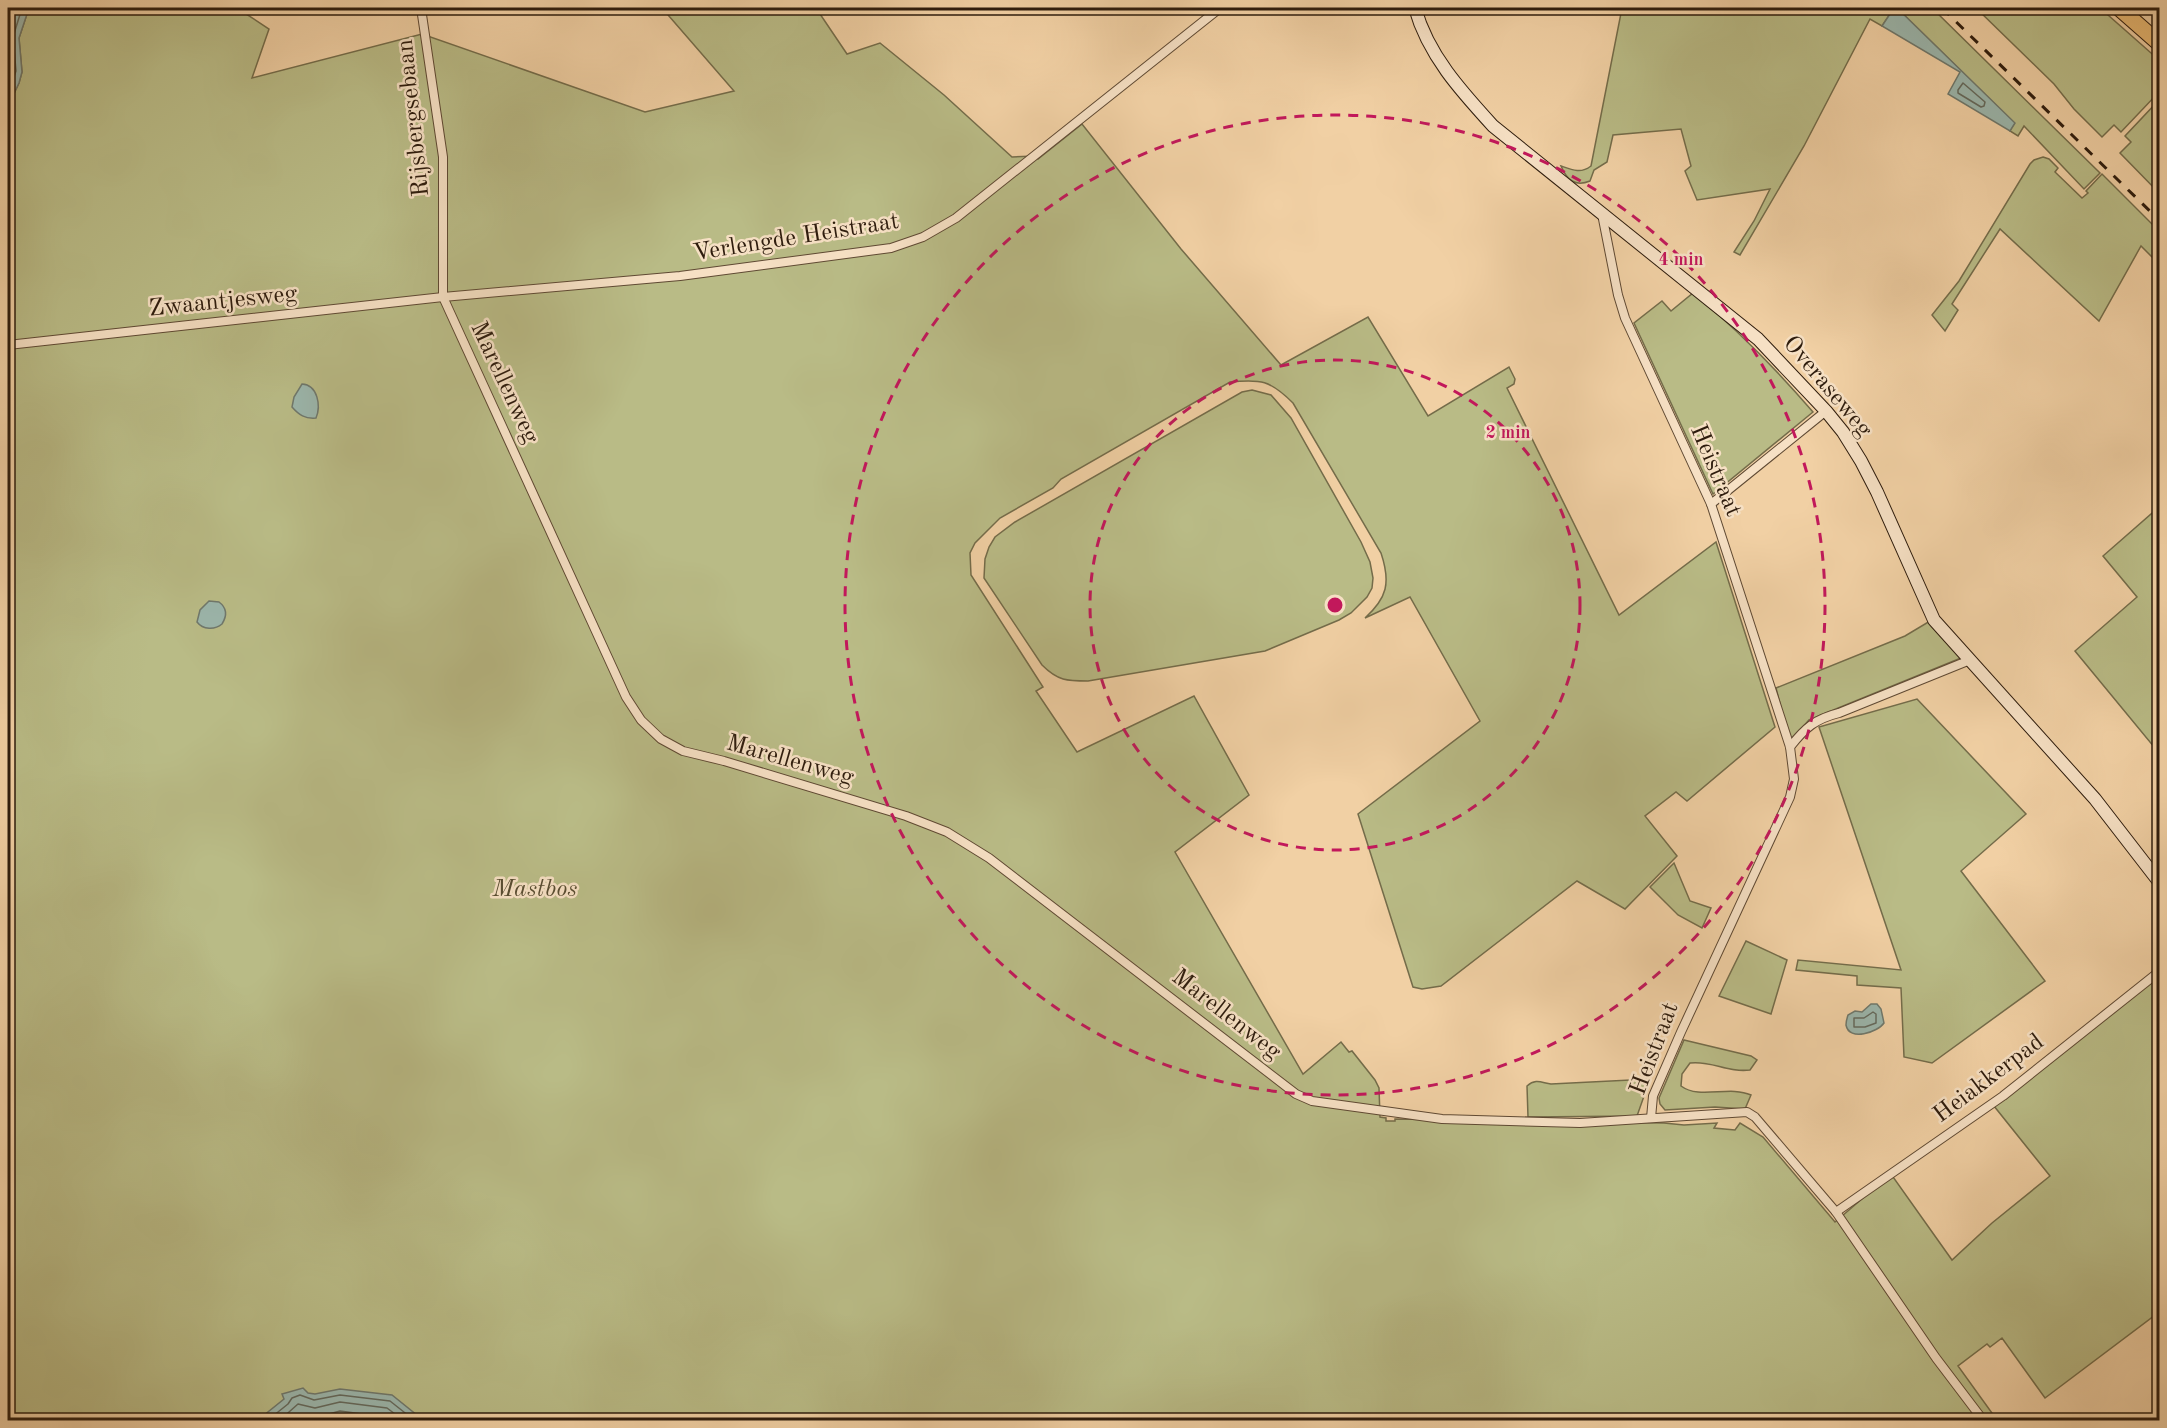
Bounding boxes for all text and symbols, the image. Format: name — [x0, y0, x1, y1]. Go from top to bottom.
street label: Rijsbergsebaan — [394, 38, 434, 198]
street label: Verlengde Heistraat — [691, 210, 901, 266]
text: 4 min — [1658, 251, 1704, 269]
street label: Zwaantjesweg — [148, 282, 298, 322]
street label: Marellenweg — [465, 318, 543, 448]
street label: Overaseweg — [1778, 332, 1876, 442]
street label: Heistraat — [1685, 422, 1745, 520]
text: 2 min — [1485, 424, 1531, 442]
centre of rings — [1325, 595, 1345, 615]
street label: Marellenweg — [724, 731, 856, 791]
park label: Mastbos — [492, 878, 577, 902]
street label: Marellenweg — [1167, 965, 1285, 1065]
street label: Heistraat — [1626, 999, 1684, 1099]
street label: Heiakkerpad — [1929, 1030, 2049, 1128]

